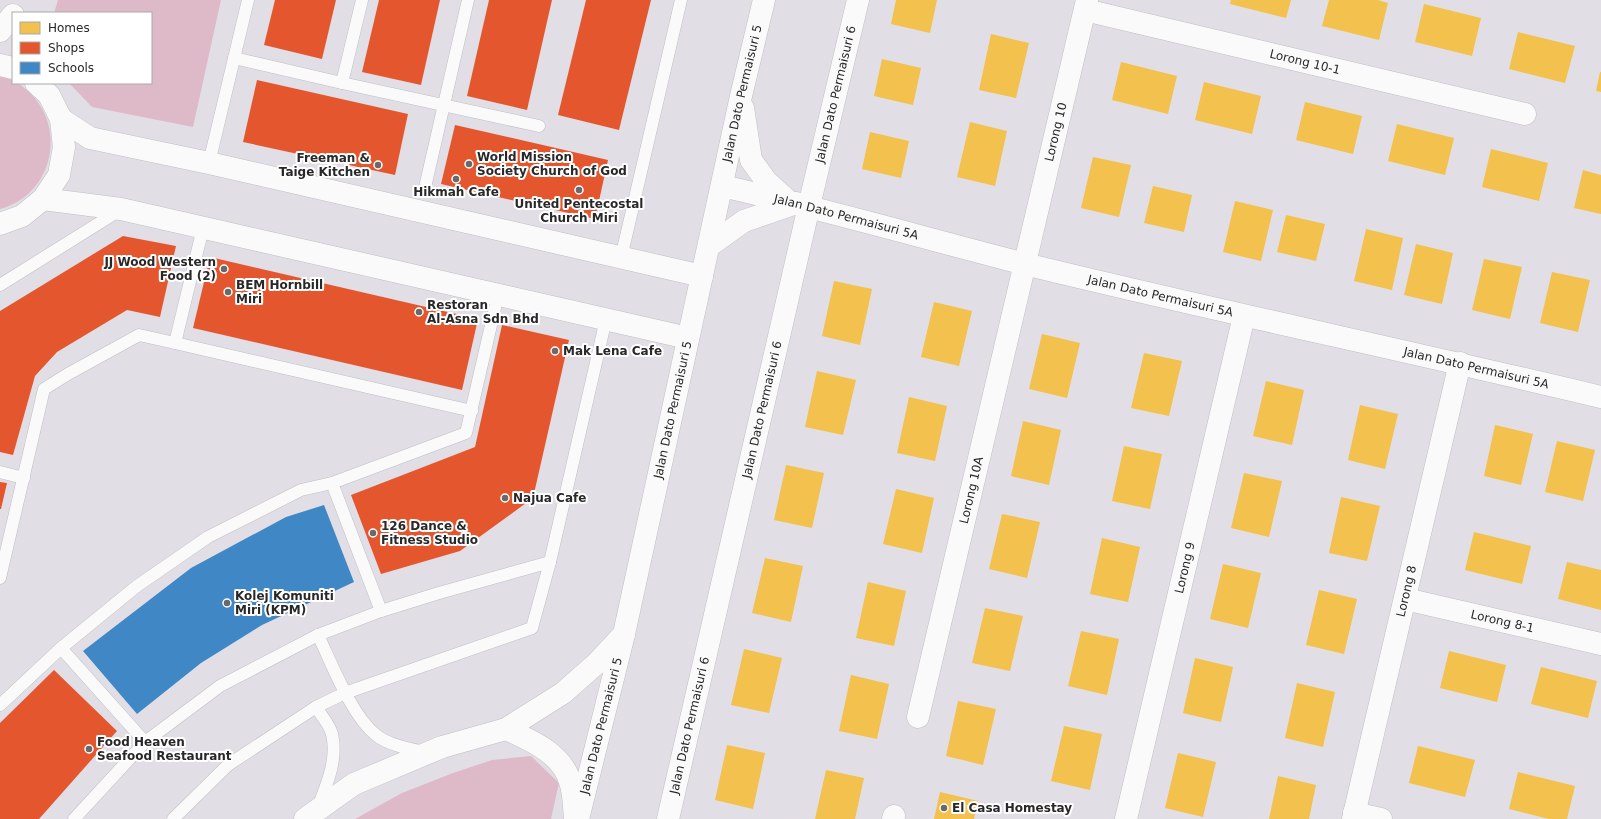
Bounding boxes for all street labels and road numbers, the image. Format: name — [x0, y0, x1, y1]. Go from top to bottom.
street label: Jalan Dato Permaisuri 5 — [720, 23, 765, 164]
street label: Jalan Dato Permaisuri 6 — [812, 24, 859, 165]
street label: Lorong 10-1 — [1268, 47, 1342, 77]
street label: Lorong 10 — [1042, 101, 1070, 163]
street label: Jalan Dato Permaisuri 5A — [772, 191, 921, 243]
street label: Jalan Dato Permaisuri 5A — [1085, 272, 1235, 320]
street label: Jalan Dato Permaisuri 5 — [651, 340, 695, 481]
street label: Jalan Dato Permaisuri 6 — [739, 340, 785, 481]
street label: Jalan Dato Permaisuri 5A — [1401, 344, 1551, 392]
street label: Lorong 10A — [957, 455, 986, 525]
street label: Lorong 9 — [1172, 541, 1198, 595]
street label: Lorong 8 — [1394, 564, 1419, 618]
street label: Lorong 8-1 — [1469, 607, 1535, 635]
street label: Jalan Dato Permaisuri 6 — [667, 655, 712, 796]
street label: Jalan Dato Permaisuri 5 — [577, 656, 625, 797]

